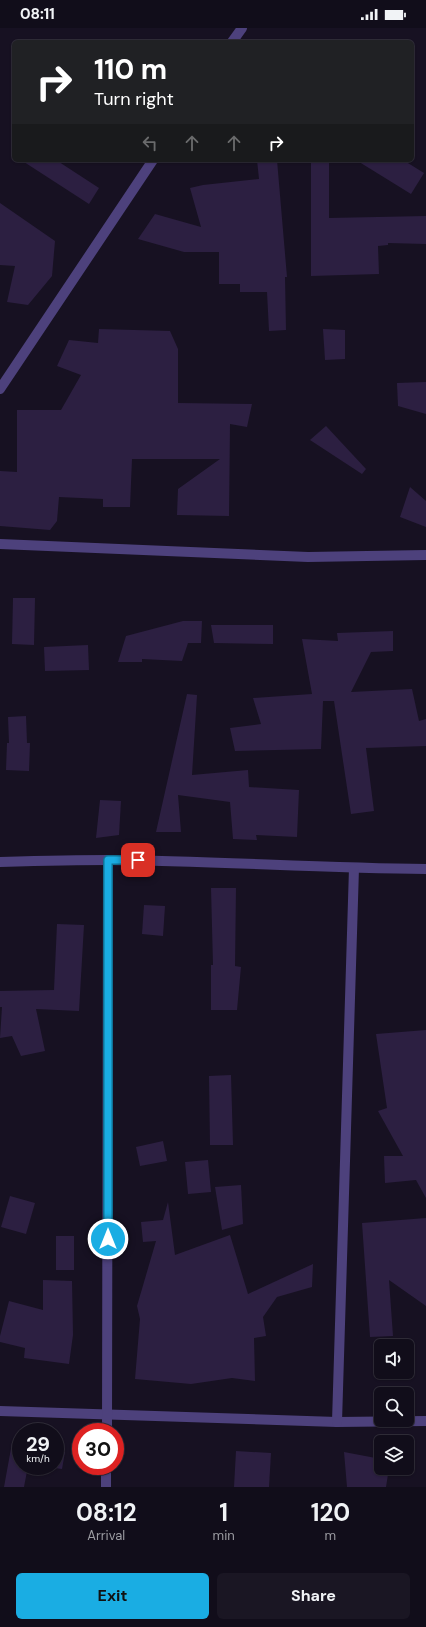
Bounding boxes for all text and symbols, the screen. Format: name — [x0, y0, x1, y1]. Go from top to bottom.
text: 08:11 — [20, 4, 55, 24]
text: 110 m — [94, 51, 167, 88]
icon: right — [28, 56, 80, 108]
text: Turn right — [94, 87, 174, 111]
icon: left — [139, 132, 161, 154]
icon: ahead — [181, 132, 203, 154]
icon: ahead — [223, 132, 245, 154]
icon: right — [265, 132, 287, 154]
pin — [121, 843, 155, 877]
icon: arrive — [127, 849, 149, 871]
position arrow — [87, 1218, 129, 1260]
map controls — [374, 1339, 414, 1475]
button: sound — [374, 1339, 414, 1379]
button: search — [374, 1387, 414, 1427]
speed limit sign: 30 — [72, 1423, 124, 1475]
text: 29 — [26, 1431, 50, 1457]
button: layers — [374, 1435, 414, 1475]
text: km/h — [26, 1452, 50, 1465]
text: 08:12 — [76, 1497, 137, 1528]
text: 1 — [219, 1497, 228, 1528]
text: 120 — [311, 1497, 350, 1528]
text: Arrival — [87, 1527, 125, 1544]
text: min — [213, 1527, 235, 1544]
text: m — [325, 1527, 336, 1544]
button: Exit — [16, 1573, 209, 1619]
button: Share — [217, 1573, 410, 1619]

